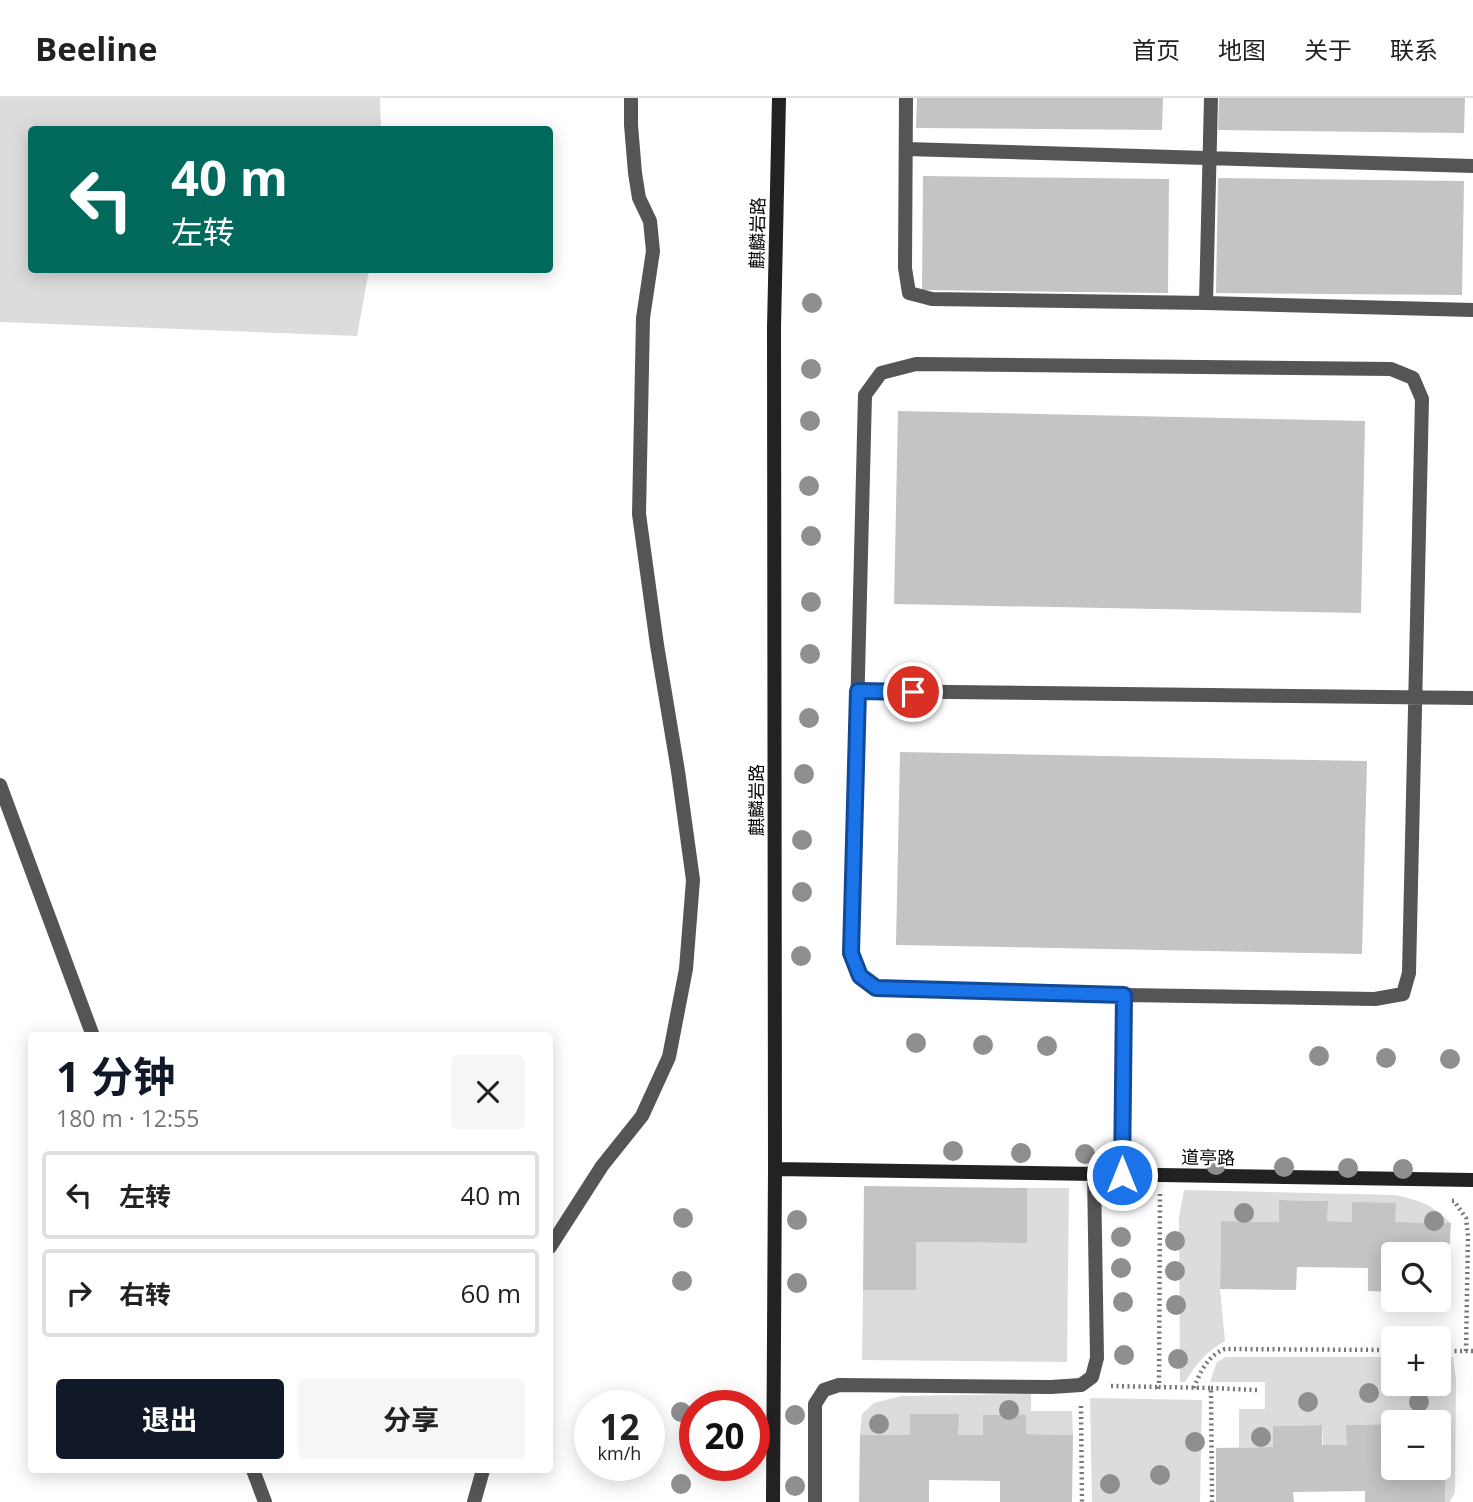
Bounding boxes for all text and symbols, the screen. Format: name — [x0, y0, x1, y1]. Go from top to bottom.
text: Beeline — [35, 26, 158, 71]
text: 首页 — [1132, 33, 1180, 66]
text: 地图 — [1218, 33, 1266, 66]
text: 关于 — [1304, 33, 1352, 66]
text: 联系 — [1390, 33, 1438, 66]
text: 40 m — [171, 144, 288, 210]
icon: left — [56, 154, 147, 245]
street label: 麒麟岩路 — [744, 197, 770, 269]
text: 左转 — [171, 210, 235, 253]
pin — [883, 662, 943, 722]
icon: arrive — [894, 673, 932, 711]
street label: 麒麟岩路 — [744, 764, 768, 836]
text: 1 分钟 — [56, 1047, 175, 1104]
button: close — [451, 1055, 525, 1129]
text: 180 m · 12:55 — [56, 1102, 199, 1134]
position arrow — [1085, 1138, 1159, 1212]
street label: 道亭路 — [1181, 1145, 1235, 1169]
icon: left — [60, 1176, 98, 1214]
text: 40 m — [460, 1177, 521, 1213]
text: 左转 — [119, 1178, 171, 1214]
map controls — [1381, 1242, 1451, 1480]
button: search — [1381, 1242, 1451, 1312]
icon: right — [60, 1274, 98, 1312]
text: 60 m — [460, 1275, 521, 1311]
text: 右转 — [119, 1276, 171, 1312]
button: + — [1381, 1326, 1451, 1396]
button: 退出 — [56, 1379, 284, 1459]
button: 分享 — [298, 1379, 525, 1459]
speed limit sign: 20 — [679, 1390, 770, 1481]
text: 12 — [599, 1403, 640, 1450]
button: − — [1381, 1410, 1451, 1480]
text: km/h — [598, 1441, 641, 1465]

